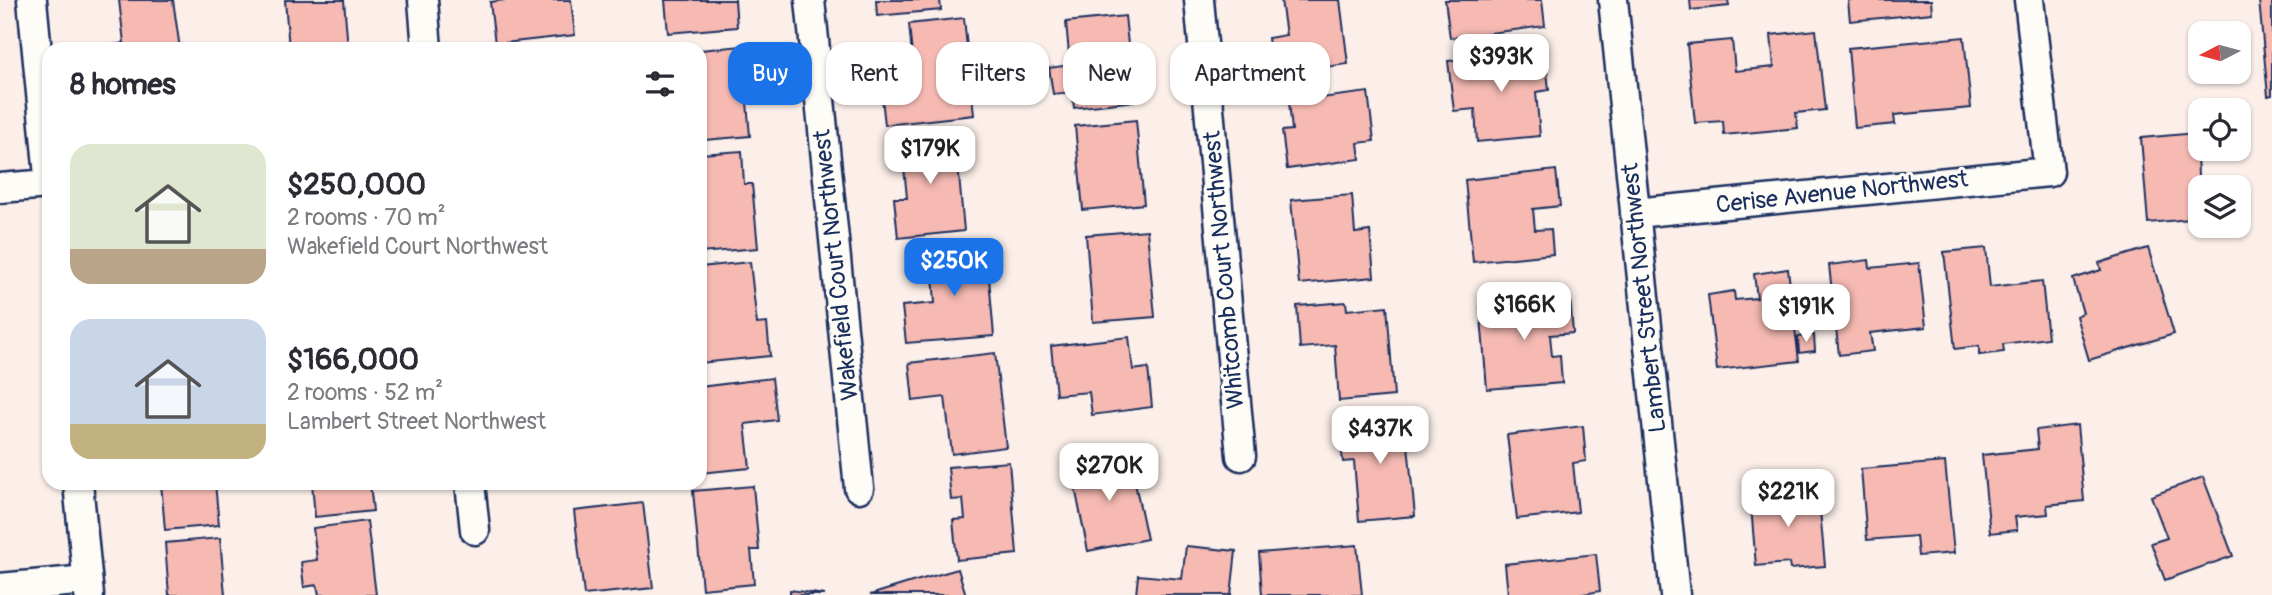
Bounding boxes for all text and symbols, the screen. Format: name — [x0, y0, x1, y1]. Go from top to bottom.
north arrow — [2188, 21, 2250, 84]
map controls — [2188, 21, 2251, 238]
pin: $393K — [1452, 34, 1550, 94]
chip: Buy — [728, 42, 812, 105]
chip: Rent — [826, 42, 922, 105]
chip: Filters — [936, 42, 1049, 105]
chip: New — [1063, 42, 1156, 105]
chip: Apartment — [1170, 42, 1330, 105]
text: $393K — [1469, 42, 1533, 71]
icon: filters — [641, 65, 679, 103]
text: 8 homes — [70, 66, 176, 103]
button: locate — [2188, 98, 2251, 161]
pin: $179K — [881, 127, 979, 186]
street label: Wakefield Court Northwest — [807, 128, 865, 402]
street label: Whitcomb Court Northwest — [1197, 130, 1251, 410]
text: $179K — [900, 134, 960, 163]
street label: Lambert Street Northwest — [1615, 162, 1673, 434]
street label: Cerise Avenue Northwest — [1715, 164, 1970, 220]
text: $250,000 — [287, 166, 426, 203]
icon: home — [126, 172, 210, 256]
button: layers — [2188, 175, 2251, 238]
text: 2 rooms · 70 m² — [287, 203, 446, 232]
text: Wakefield Court Northwest — [287, 232, 548, 261]
pin: $250K — [905, 238, 1003, 298]
text: $250K — [920, 246, 988, 275]
pin: $166K — [1475, 282, 1573, 342]
pin: $191K — [1757, 284, 1855, 344]
text: $166K — [1493, 290, 1555, 319]
text: $191K — [1778, 292, 1834, 321]
text: $166,000 — [287, 341, 419, 378]
icon: home — [126, 347, 210, 431]
text: 2 rooms · 52 m² — [287, 378, 443, 407]
pin: $437K — [1331, 406, 1429, 466]
text: Lambert Street Northwest — [287, 407, 546, 436]
text: $437K — [1348, 414, 1412, 443]
pin: $270K — [1060, 444, 1158, 503]
text: $270K — [1075, 451, 1143, 480]
pin: $221K — [1739, 470, 1837, 529]
text: $221K — [1757, 477, 1819, 506]

